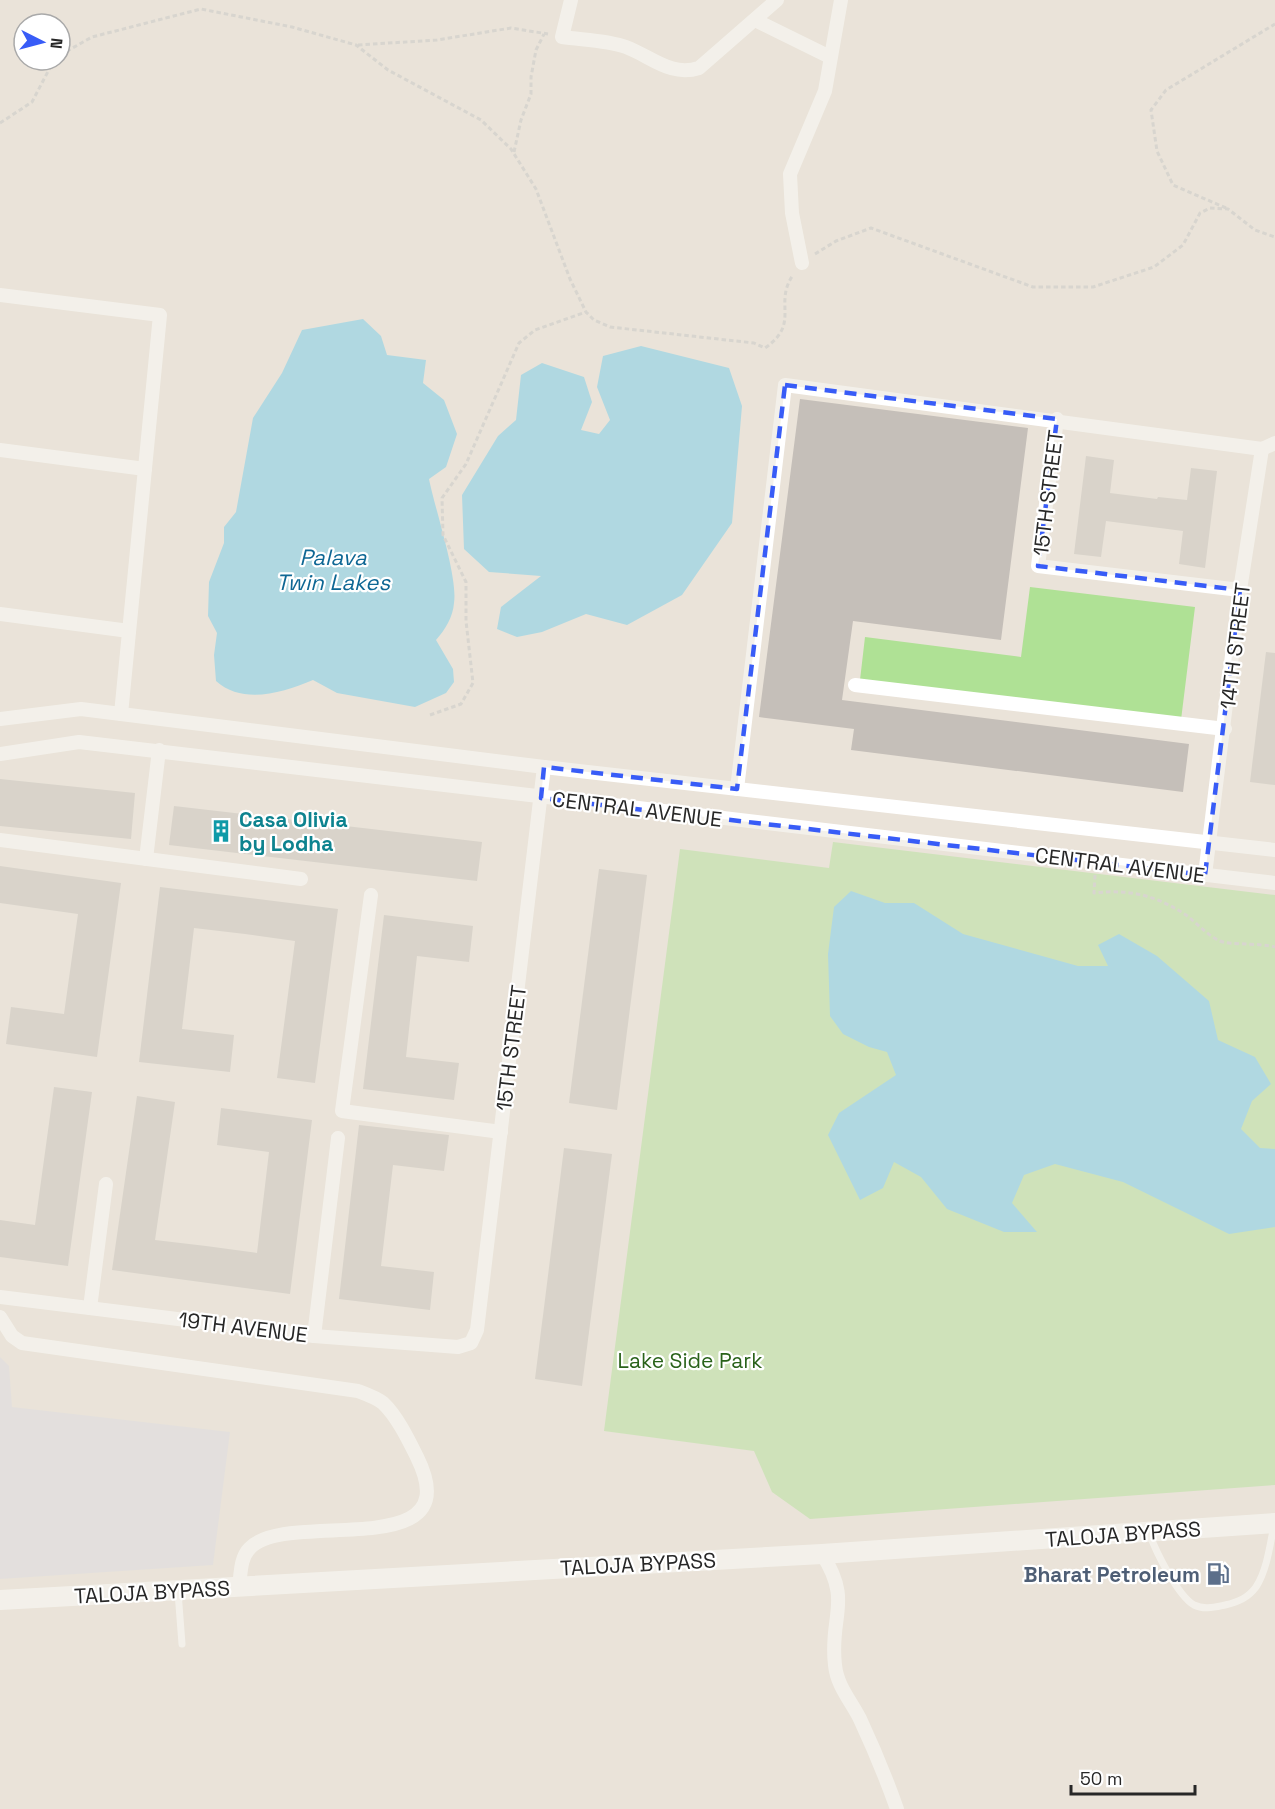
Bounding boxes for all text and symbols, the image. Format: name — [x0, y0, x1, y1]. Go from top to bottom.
north arrow — [12, 12, 72, 72]
text: N — [45, 37, 67, 50]
street label: 15TH STREET — [1027, 428, 1069, 558]
water label: Palava Twin Lakes — [276, 543, 391, 596]
street label: 14TH STREET — [1214, 581, 1256, 711]
street label: CENTRAL AVENUE — [551, 785, 723, 833]
place label: Casa Olivia by Lodha — [239, 806, 348, 857]
building icon: Casa Olivia by Lodha — [208, 818, 234, 844]
street label: CENTRAL AVENUE — [1034, 841, 1206, 889]
street label: 15TH STREET — [490, 983, 532, 1113]
street label: 19TH AVENUE — [177, 1306, 309, 1348]
park label: Lake Side Park — [617, 1347, 763, 1374]
street label: TALOJA BYPASS — [1044, 1515, 1202, 1553]
street label: TALOJA BYPASS — [559, 1546, 717, 1582]
place label: Bharat Petroleum — [1023, 1561, 1200, 1588]
fuel station icon: Bharat Petroleum — [1205, 1561, 1231, 1587]
street label: TALOJA BYPASS — [73, 1574, 231, 1610]
scale bar — [1071, 1758, 1196, 1796]
text: 50 m — [1080, 1767, 1122, 1790]

